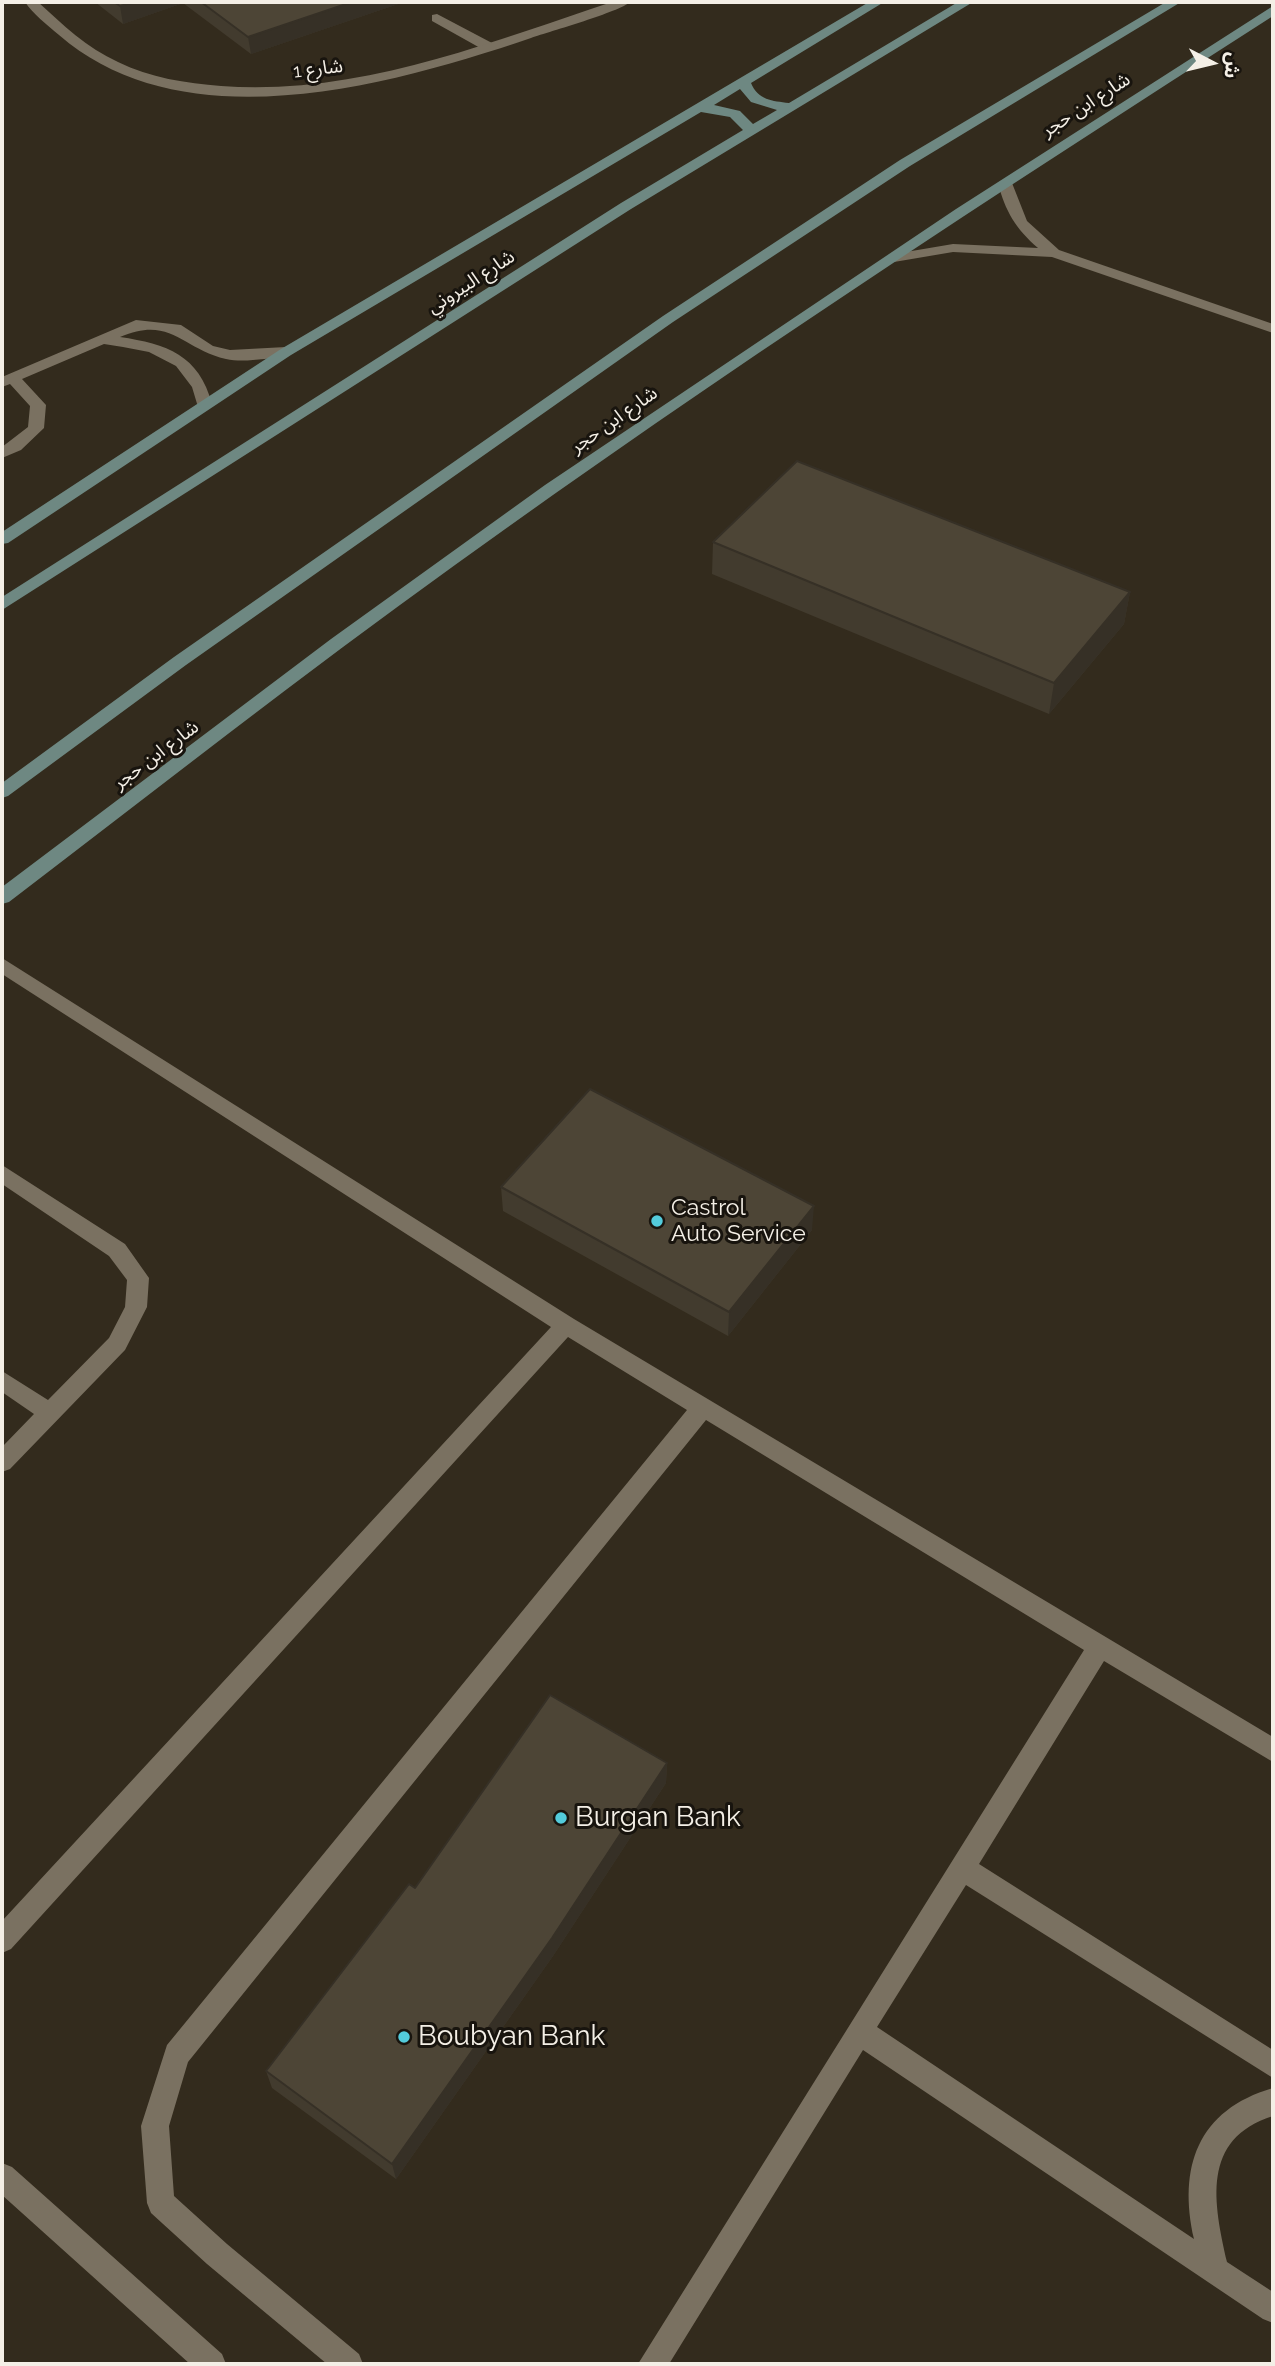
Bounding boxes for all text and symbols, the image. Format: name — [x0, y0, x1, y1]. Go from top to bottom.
north arrow — [1177, 28, 1247, 98]
text: ش — [1220, 51, 1245, 80]
street label: شارع 1 — [292, 55, 344, 83]
street label: شارع ابن حجر — [1037, 68, 1135, 142]
street label: شارع البيروني — [423, 245, 519, 319]
street label: شارع ابن حجر — [566, 382, 662, 458]
street label: شارع ابن حجر — [109, 715, 203, 795]
place label: Castrol Auto Service — [671, 1194, 806, 1248]
marker: Castrol Auto Service — [649, 1213, 665, 1229]
place label: Burgan Bank — [575, 1801, 741, 1835]
marker: Burgan Bank — [553, 1810, 569, 1826]
place label: Boubyan Bank — [418, 2020, 605, 2054]
marker: Boubyan Bank — [396, 2029, 412, 2045]

